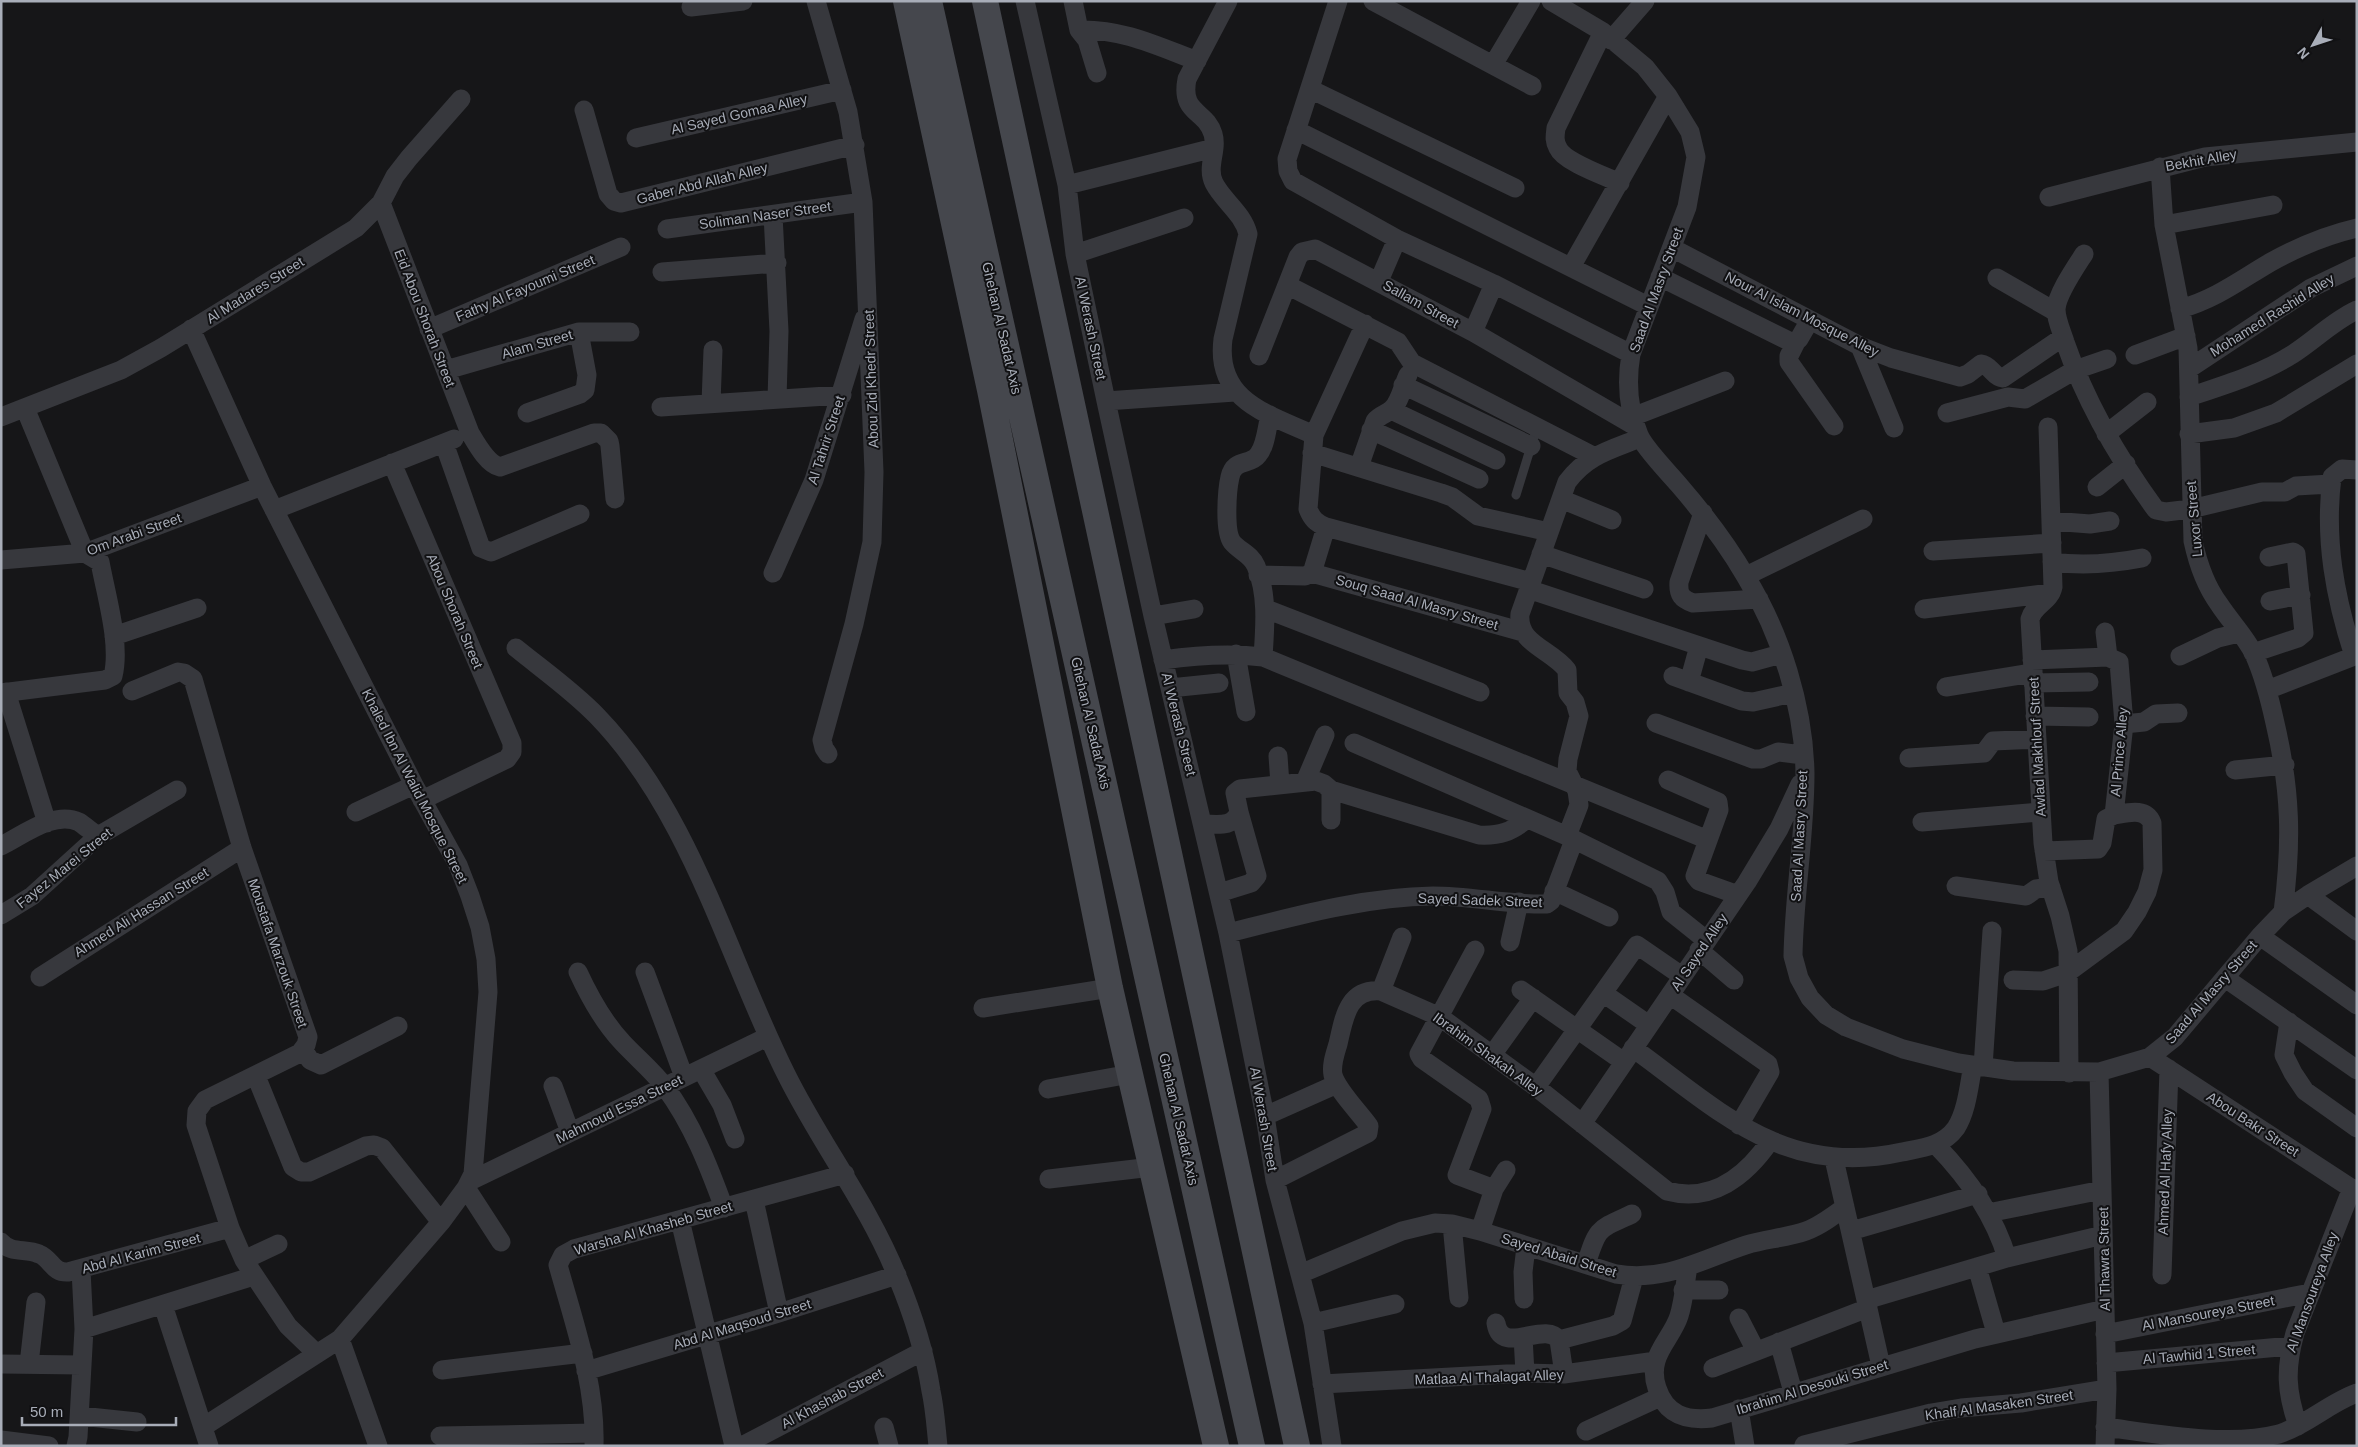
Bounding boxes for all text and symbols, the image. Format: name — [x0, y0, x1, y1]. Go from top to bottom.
north arrow — [2288, 20, 2338, 70]
text: N — [2294, 44, 2312, 62]
street label: Al Sayed Gomaa Alley — [669, 91, 809, 137]
street label: Bekhit Alley — [2164, 146, 2238, 174]
street label: Gaber Abd Allah Alley — [635, 159, 769, 207]
street label: Soliman Naser Street — [698, 198, 832, 232]
street label: Saad Al Masry Street — [1626, 225, 1686, 355]
street label: Eid Abou Shorah Street — [391, 247, 459, 389]
street label: Fathy Al Fayoumi Street — [453, 251, 597, 325]
street label: Al Madares Street — [203, 253, 307, 326]
street label: Ghehan Al Sadat Axis — [979, 260, 1025, 396]
street label: Nour Al Islam Mosque Alley — [1722, 268, 1882, 360]
street label: Mohamed Rashid Alley — [2207, 270, 2337, 360]
street label: Al Werash Street — [1072, 275, 1110, 381]
street label: Sallam Street — [1380, 277, 1462, 331]
street label: Abou Zid Khedr Street — [861, 309, 881, 449]
street label: Alam Street — [500, 326, 574, 362]
street label: Al Tahrir Street — [804, 394, 848, 486]
street label: Luxor Street — [2183, 480, 2205, 558]
street label: Om Arabi Street — [84, 509, 184, 559]
street label: Abou Shorah Street — [424, 551, 486, 671]
street label: Souq Saad Al Masry Street — [1334, 571, 1500, 633]
street label: Ghehan Al Sadat Axis — [1068, 655, 1114, 791]
street label: Al Werash Street — [1158, 671, 1200, 777]
street label: Awlad Makhlouf Street — [2025, 677, 2049, 817]
street label: Khaled Ibn Al Walid Mosque Street — [359, 686, 471, 886]
street label: Al Prince Alley — [2107, 707, 2131, 797]
street label: Saad Al Masry Street — [1788, 770, 1810, 902]
street label: Fayez Marei Street — [13, 825, 115, 911]
street label: Ahmed Ali Hassan Street — [71, 864, 211, 960]
street label: Moustafa Marzouk Street — [245, 876, 311, 1030]
street label: Sayed Sadek Street — [1417, 890, 1543, 910]
street label: Al Sayed Alley — [1667, 910, 1731, 994]
street label: Saad Al Masry Street — [2162, 937, 2260, 1047]
street label: Ibrahim Shakah Alley — [1430, 1009, 1546, 1099]
street label: Ghehan Al Sadat Axis — [1156, 1051, 1202, 1187]
street label: Al Werash Street — [1247, 1066, 1281, 1172]
street label: Mahmoud Essa Street — [553, 1071, 685, 1147]
street label: Abou Bakr Street — [2204, 1088, 2302, 1160]
street label: Ahmed Al Hafy Alley — [2155, 1109, 2175, 1235]
street label: Warsha Al Khasheb Street — [572, 1198, 734, 1258]
street label: Al Thawra Street — [2095, 1207, 2113, 1311]
street label: Abd Al Karim Street — [80, 1229, 202, 1277]
street label: Sayed Abaid Street — [1499, 1230, 1619, 1280]
street label: Al Mansoureya Alley — [2283, 1230, 2341, 1354]
street label: Al Mansoureya Street — [2140, 1292, 2276, 1334]
street label: Abd Al Maqsoud Street — [671, 1295, 813, 1353]
street label: Al Tawhid 1 Street — [2142, 1341, 2256, 1367]
street label: Ibrahim Al Desouki Street — [1734, 1356, 1890, 1418]
street label: Al Khashab Street — [778, 1364, 886, 1432]
street label: Matlaa Al Thalagat Alley — [1414, 1366, 1564, 1388]
street label: Khalf Al Masaken Street — [1924, 1387, 2074, 1423]
scale bar — [22, 1394, 176, 1426]
text: 50 m — [30, 1403, 63, 1420]

